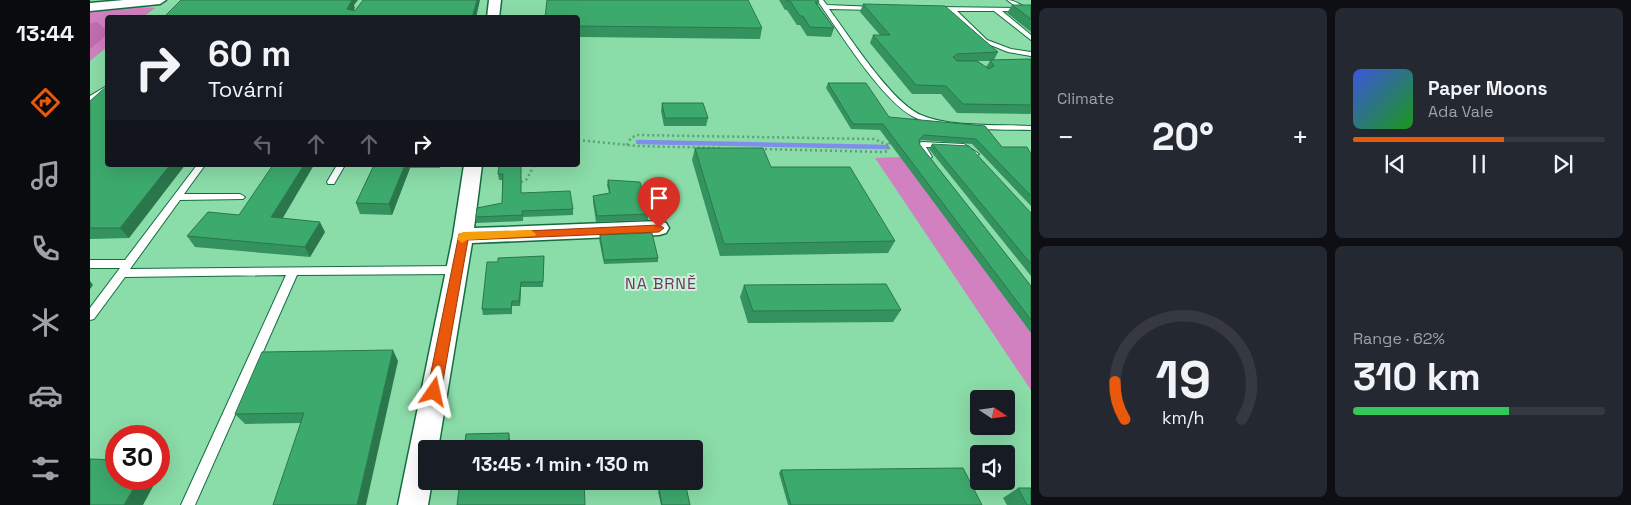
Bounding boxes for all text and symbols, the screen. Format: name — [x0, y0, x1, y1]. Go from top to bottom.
text: 13:44 — [16, 19, 74, 47]
text: 60 m — [208, 32, 291, 76]
icon: right — [125, 35, 190, 100]
text: Tovární — [208, 75, 283, 103]
text: Paper Moons — [1428, 76, 1547, 101]
icon: directions — [28, 85, 63, 120]
text: Climate — [1057, 88, 1114, 109]
text: Ada Vale — [1428, 101, 1493, 122]
text: 20° — [1152, 113, 1214, 161]
text: − — [1057, 119, 1074, 155]
text: + — [1292, 119, 1309, 155]
icon: left — [249, 130, 277, 158]
icon: ahead — [302, 130, 330, 158]
icon: ahead — [355, 130, 383, 158]
icon: right — [408, 130, 436, 158]
icon: previous — [1381, 150, 1409, 178]
icon: pause — [1465, 150, 1493, 178]
icon: next — [1549, 150, 1577, 178]
icon: music — [28, 158, 63, 193]
pin — [638, 177, 680, 228]
icon: arrive — [645, 184, 673, 212]
icon: phone — [28, 231, 63, 266]
district label: NA BRNĚ — [625, 273, 697, 294]
icon: climate — [28, 305, 63, 340]
text: Range · 62% — [1353, 328, 1445, 349]
text: 19 — [1155, 347, 1211, 413]
text: 310 km — [1353, 353, 1481, 401]
position arrow — [407, 365, 459, 417]
icon: car — [28, 378, 63, 413]
north arrow — [970, 390, 1015, 435]
map controls — [970, 390, 1015, 490]
text: km/h — [1162, 406, 1204, 429]
speed limit sign: 30 — [105, 425, 170, 490]
button: sound — [970, 445, 1015, 490]
icon: filters — [28, 451, 63, 486]
text: 13:45 · 1 min · 130 m — [472, 452, 649, 477]

